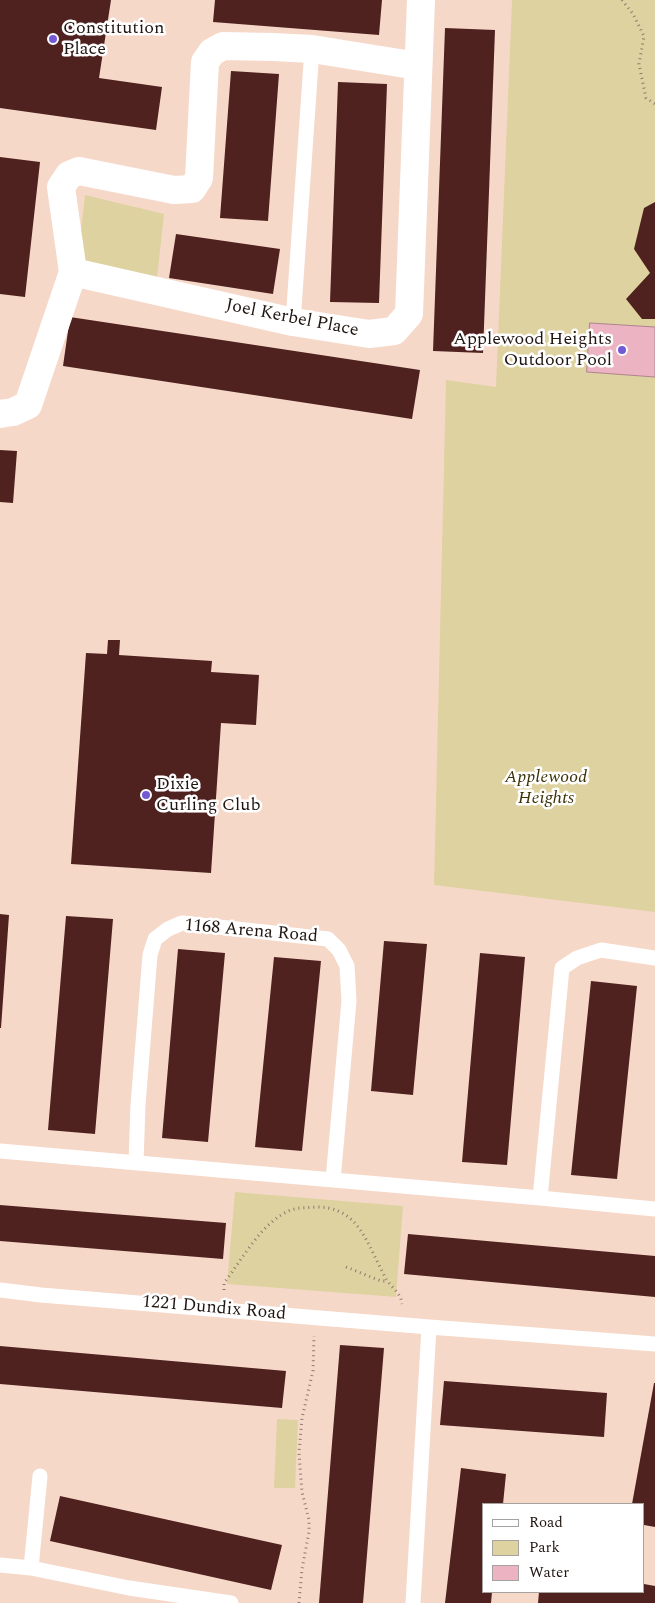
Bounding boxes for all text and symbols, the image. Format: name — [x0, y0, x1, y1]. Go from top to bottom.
place label: Constitution Place — [63, 18, 165, 60]
marker: Constitution Place — [47, 33, 59, 45]
street label: Joel Kerbel Place — [224, 296, 360, 342]
place label: Applewood Heights Outdoor Pool — [453, 329, 612, 372]
marker: Applewood Heights Outdoor Pool — [616, 344, 628, 356]
park label: Applewood Heights — [505, 767, 587, 810]
place label: Dixie Curling Club — [156, 774, 260, 816]
marker: Dixie Curling Club — [140, 789, 152, 801]
street label: 1168 Arena Road — [183, 915, 319, 949]
street label: 1221 Dundix Road — [141, 1292, 287, 1326]
legend — [482, 1503, 645, 1593]
text: Road — [529, 1511, 563, 1534]
text: Park — [529, 1536, 560, 1559]
text: Water — [529, 1561, 569, 1584]

